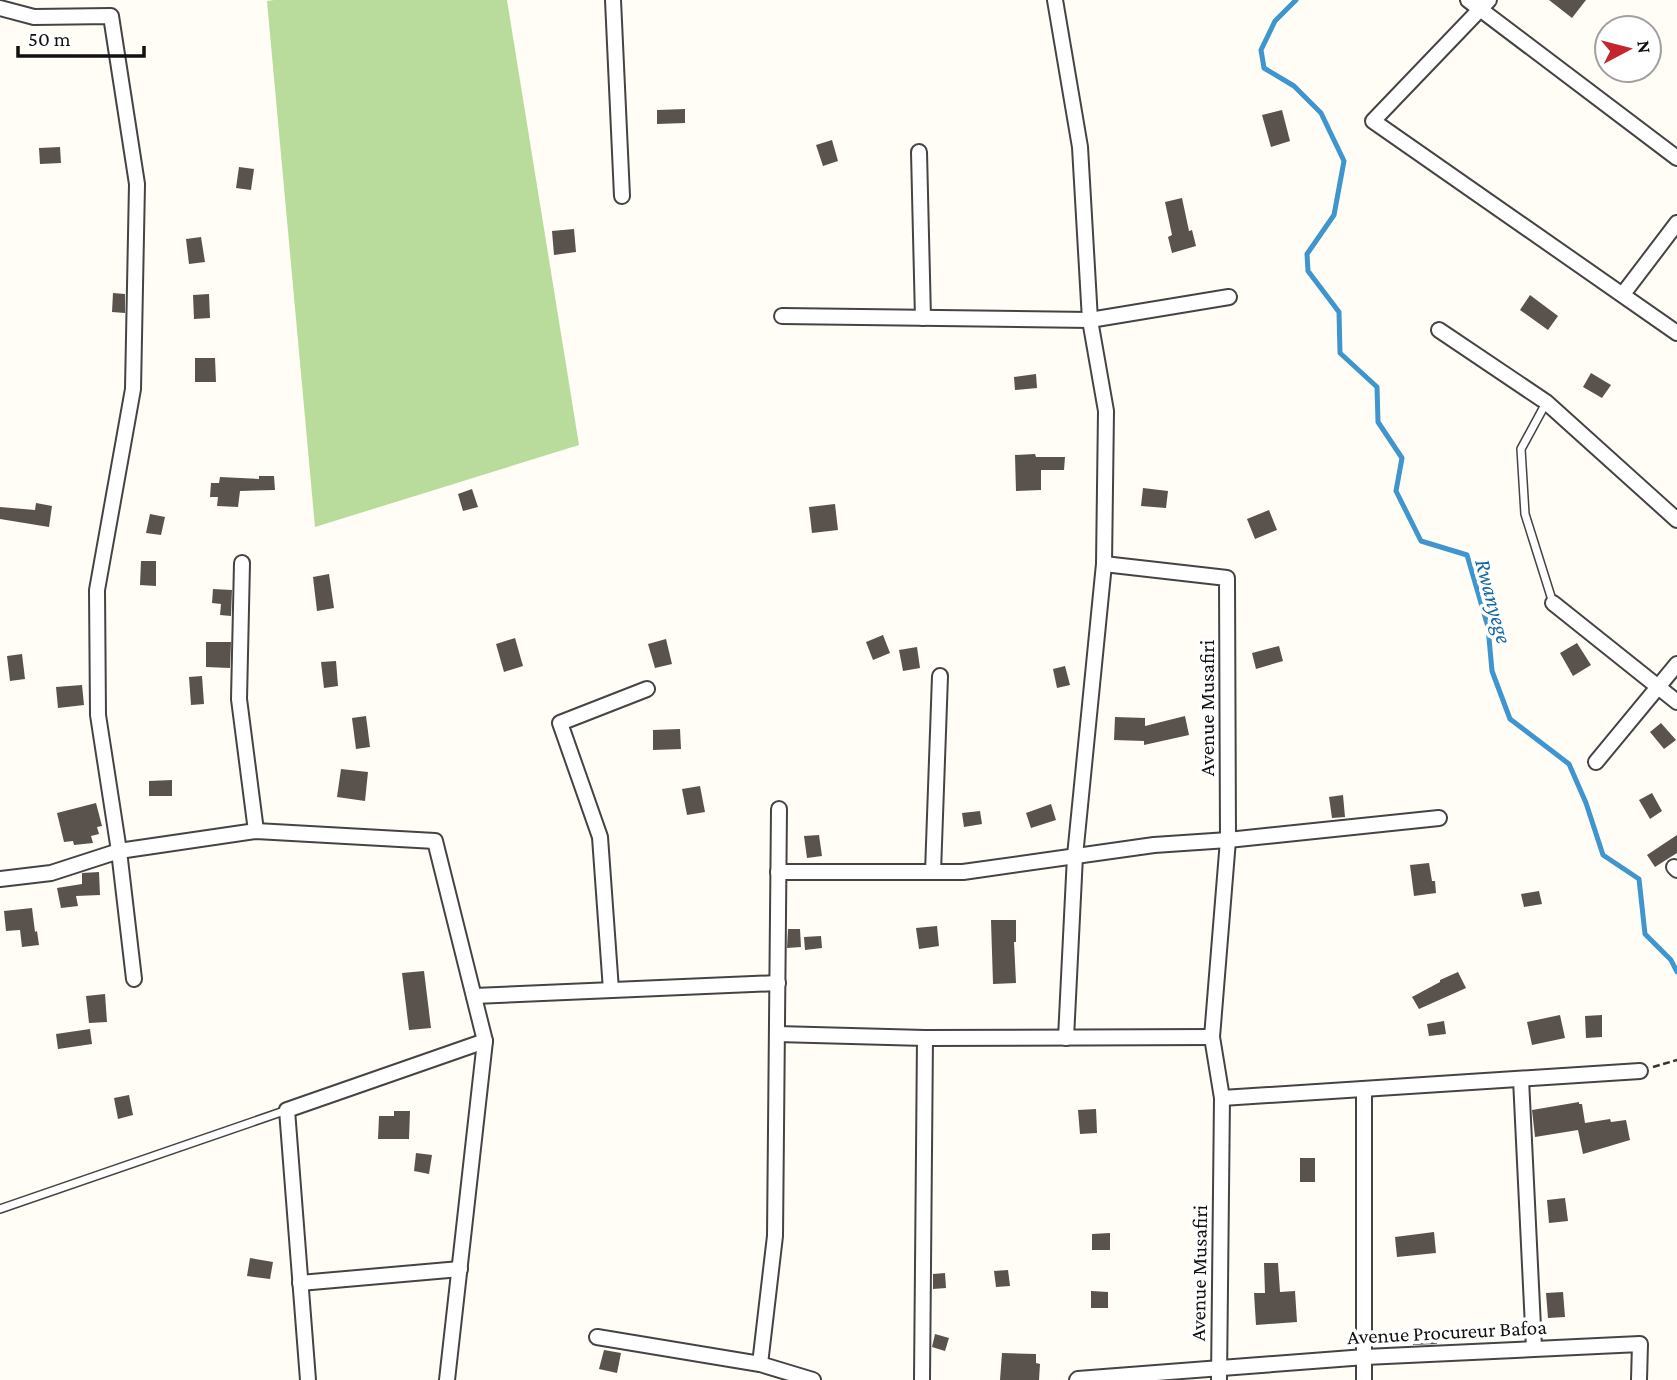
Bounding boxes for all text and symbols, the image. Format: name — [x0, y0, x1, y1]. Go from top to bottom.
scale bar — [18, 14, 144, 58]
north arrow — [1593, 14, 1663, 84]
text: 50 m — [28, 27, 71, 51]
text: N — [1633, 39, 1656, 55]
water label: Rwanyege — [1470, 556, 1518, 646]
street label: Avenue Musafiri — [1195, 639, 1219, 776]
street label: Avenue Musafiri — [1186, 1204, 1212, 1341]
street label: Avenue Procureur Bafoa — [1347, 1315, 1548, 1349]

